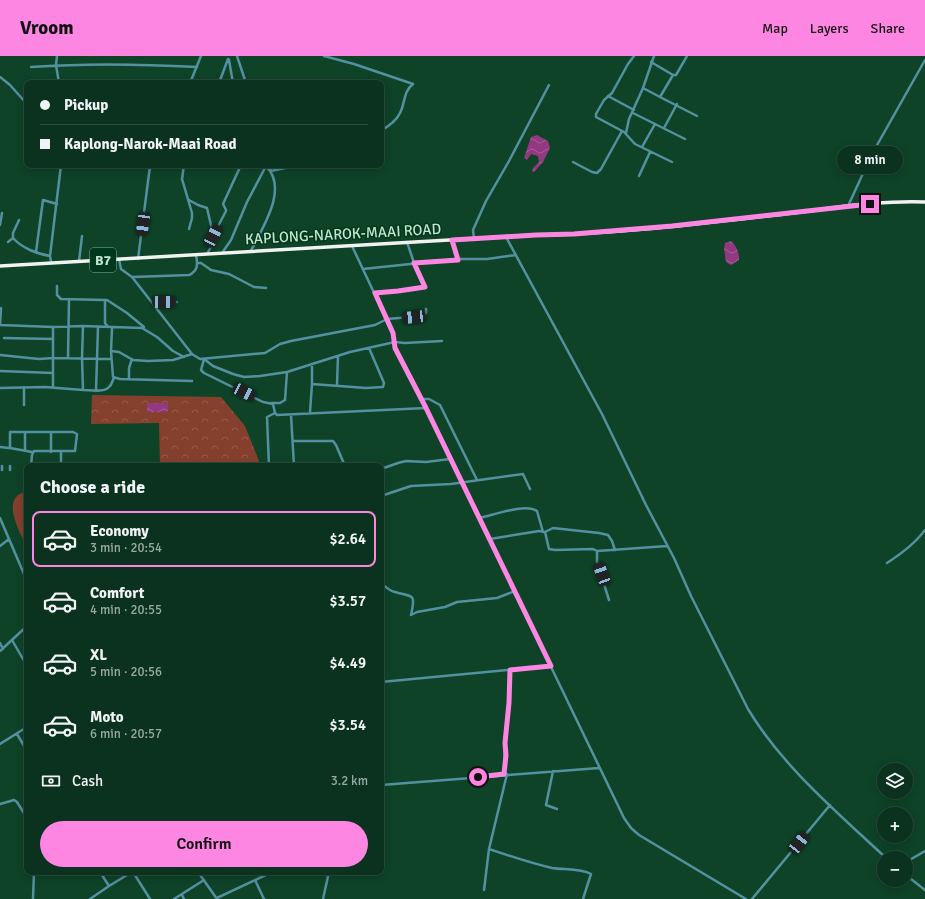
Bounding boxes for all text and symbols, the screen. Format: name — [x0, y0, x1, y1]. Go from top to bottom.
text: Vroom — [20, 16, 74, 40]
text: Map — [762, 20, 788, 37]
text: Layers — [810, 20, 849, 37]
text: Share — [871, 20, 905, 37]
text: Pickup — [64, 96, 108, 114]
text: Kaplong-Narok-Maai Road — [64, 135, 236, 153]
callout: 8 min — [837, 146, 903, 174]
text: 8 min — [854, 152, 886, 168]
route end — [861, 195, 879, 213]
car — [135, 211, 151, 237]
street label: KAPLONG-NAROK-MAAI ROAD — [244, 220, 442, 248]
car — [202, 223, 224, 249]
road number: B7 — [90, 248, 116, 272]
car — [152, 296, 176, 308]
car — [401, 310, 427, 324]
car — [231, 381, 257, 403]
text: Choose a ride — [40, 476, 145, 498]
icon: car — [42, 521, 78, 557]
text: Economy — [90, 522, 149, 540]
text: $2.64 — [329, 530, 366, 548]
text: 3 min · 20:54 — [90, 540, 162, 556]
car — [592, 561, 612, 587]
icon: car — [42, 583, 78, 619]
text: Comfort — [90, 584, 144, 602]
text: $3.57 — [329, 592, 366, 610]
text: 4 min · 20:55 — [90, 602, 162, 618]
icon: car — [42, 645, 78, 681]
text: XL — [90, 646, 107, 664]
text: $4.49 — [329, 654, 366, 672]
text: 5 min · 20:56 — [90, 664, 162, 680]
icon: car — [42, 707, 78, 743]
text: Moto — [90, 708, 124, 726]
text: $3.54 — [329, 716, 366, 734]
text: 6 min · 20:57 — [90, 726, 162, 742]
map controls — [877, 763, 913, 887]
button: layers — [877, 763, 913, 799]
route start — [469, 768, 487, 786]
icon: cash — [40, 770, 62, 792]
text: Cash — [72, 772, 103, 790]
text: 3.2 km — [331, 773, 368, 789]
button: + — [877, 807, 913, 843]
button: Confirm — [40, 821, 368, 867]
car — [787, 830, 811, 856]
button: − — [877, 851, 913, 887]

